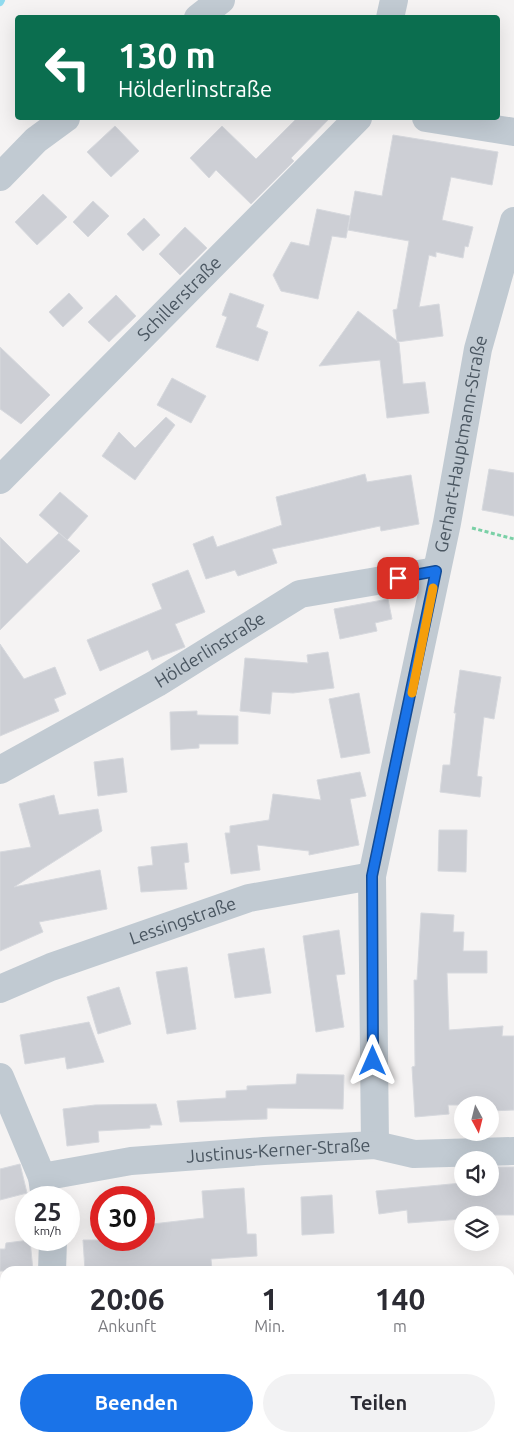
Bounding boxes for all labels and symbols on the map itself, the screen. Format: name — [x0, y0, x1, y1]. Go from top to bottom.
street label: Schillerstraße — [133, 252, 225, 344]
street label: Gerhart-Hauptmann-Straße — [430, 333, 490, 554]
pin — [377, 557, 419, 599]
street label: Hölderlinstraße — [151, 607, 268, 691]
street label: Lessingstraße — [126, 892, 238, 948]
position arrow — [346, 1034, 398, 1086]
north arrow — [454, 1096, 499, 1141]
street label: Justinus-Kerner-Straße — [185, 1134, 371, 1166]
speed limit sign: 30 — [90, 1186, 155, 1251]

